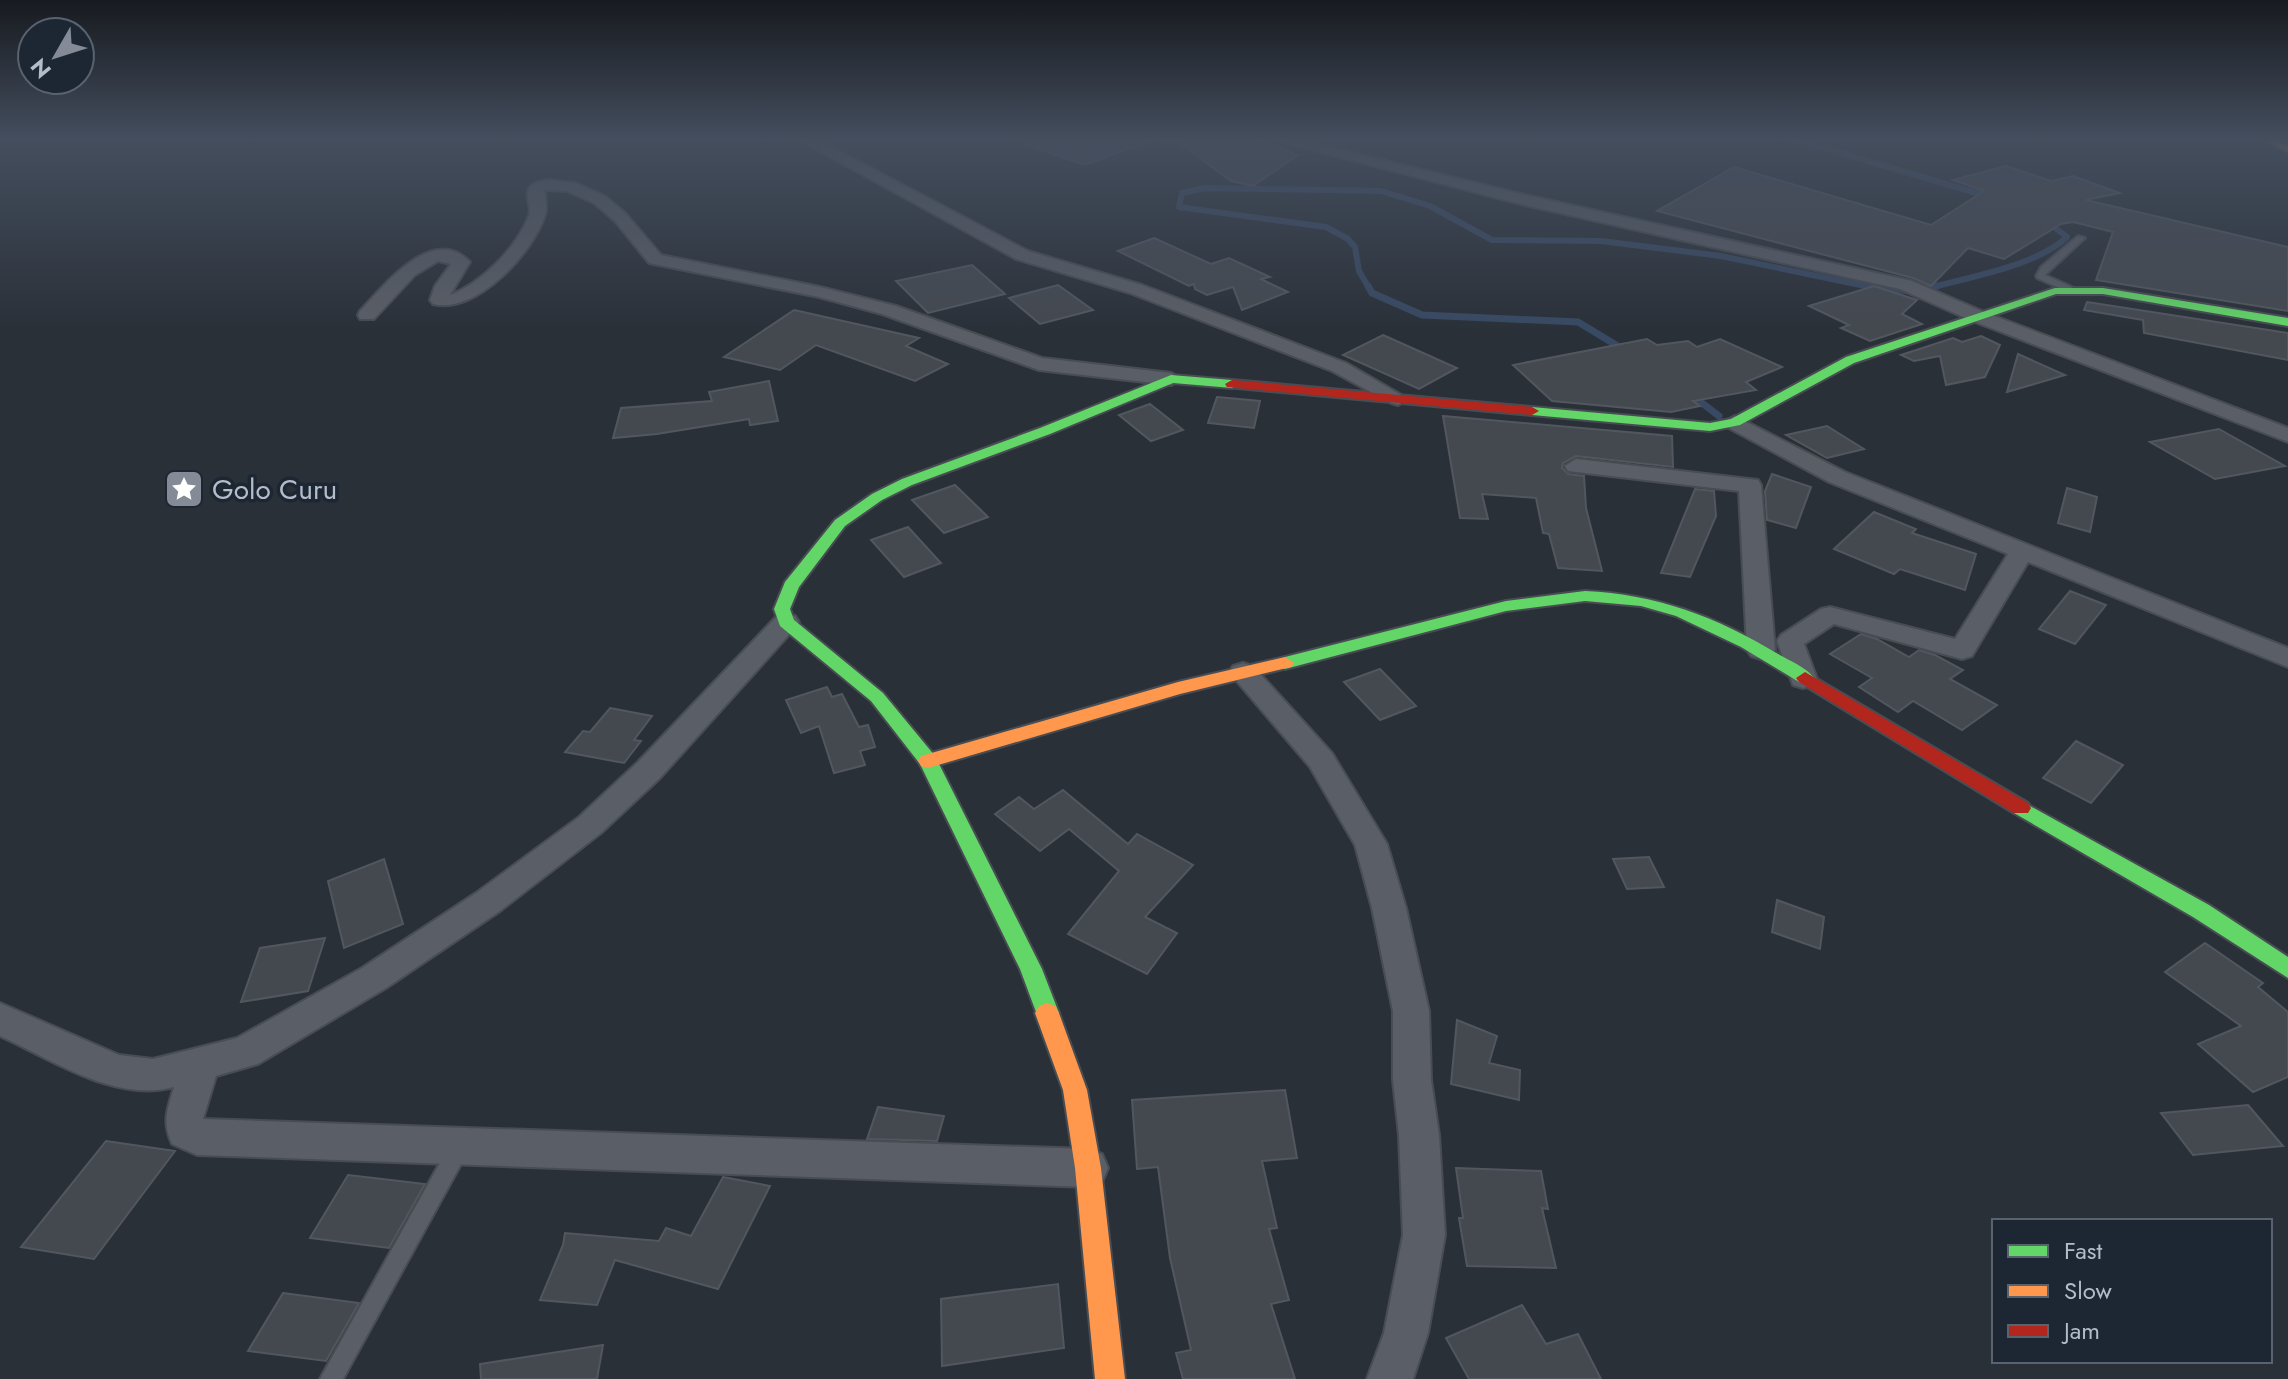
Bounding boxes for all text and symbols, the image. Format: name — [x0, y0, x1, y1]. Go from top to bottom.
north arrow — [16, 16, 96, 96]
text: N — [23, 52, 58, 85]
place icon: Golo Curu — [163, 468, 205, 510]
place label: Golo Curu — [212, 469, 337, 510]
legend — [1992, 1219, 2272, 1363]
text: Fast — [2064, 1233, 2102, 1268]
text: Slow — [2064, 1273, 2112, 1308]
text: Jam — [2061, 1313, 2100, 1348]

